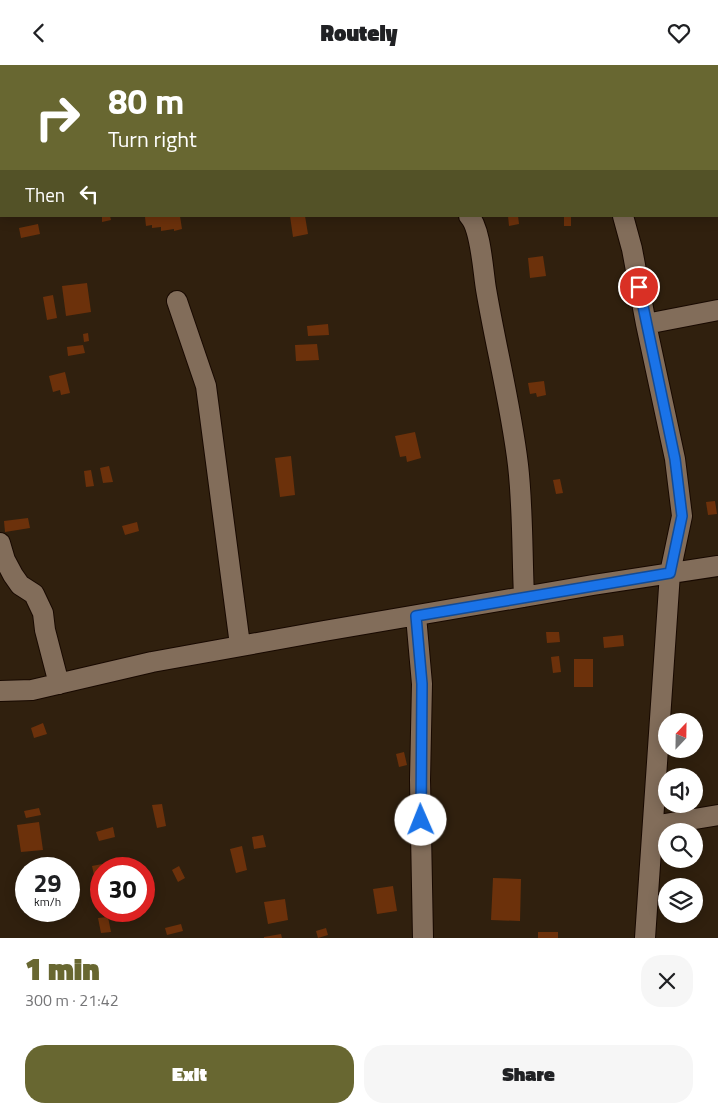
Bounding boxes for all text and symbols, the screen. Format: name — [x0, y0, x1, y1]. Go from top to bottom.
text: Routely — [320, 16, 398, 50]
icon: back — [25, 19, 53, 47]
icon: heart — [665, 19, 693, 47]
text: 80 m — [108, 74, 184, 128]
icon: right — [25, 85, 90, 150]
text: Turn right — [108, 122, 197, 156]
text: Then — [25, 180, 65, 209]
icon: left — [75, 180, 103, 208]
pin — [618, 266, 660, 308]
icon: arrive — [625, 273, 653, 301]
north arrow — [658, 713, 702, 757]
map controls — [658, 713, 703, 923]
button: sound — [658, 768, 703, 813]
position arrow — [394, 793, 446, 845]
button: search — [658, 823, 703, 868]
speed limit sign: 30 — [90, 857, 155, 922]
text: 29 — [33, 864, 62, 902]
button: layers — [658, 878, 703, 923]
text: km/h — [34, 892, 61, 911]
text: 1 min — [25, 946, 100, 992]
button: close — [641, 955, 693, 1007]
text: 300 m · 21:42 — [25, 988, 119, 1012]
button: Exit — [25, 1045, 354, 1103]
button: Share — [364, 1045, 693, 1103]

